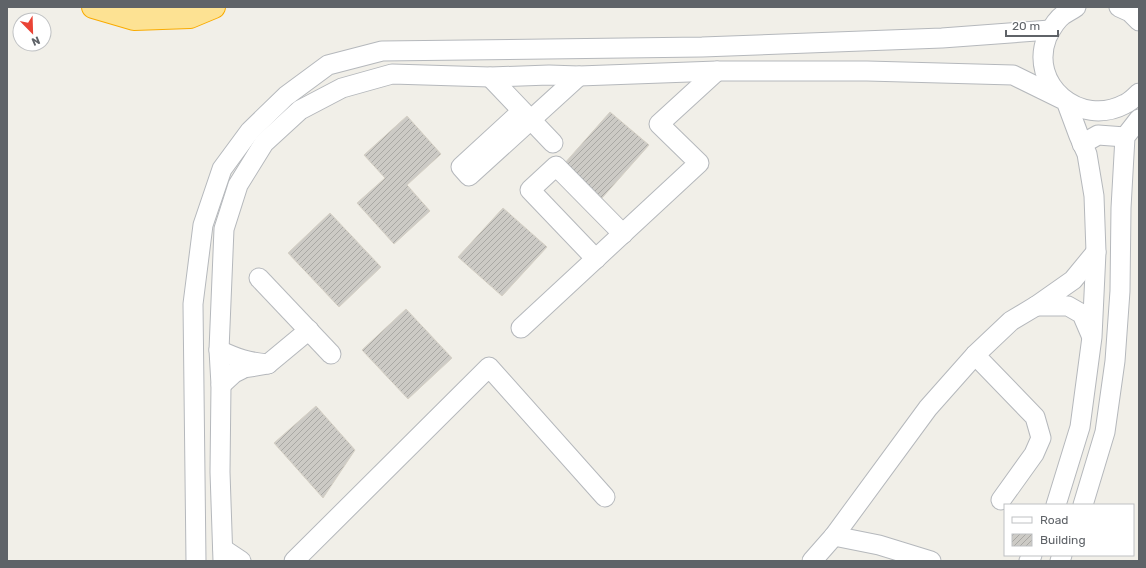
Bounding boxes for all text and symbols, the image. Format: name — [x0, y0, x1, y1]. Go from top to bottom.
north arrow — [12, 12, 52, 52]
scale bar — [1006, 12, 1058, 38]
text: 20 m — [1012, 19, 1040, 33]
text: N — [29, 33, 42, 48]
legend — [1004, 504, 1134, 556]
text: Road — [1040, 513, 1068, 527]
text: Building — [1040, 533, 1086, 547]

